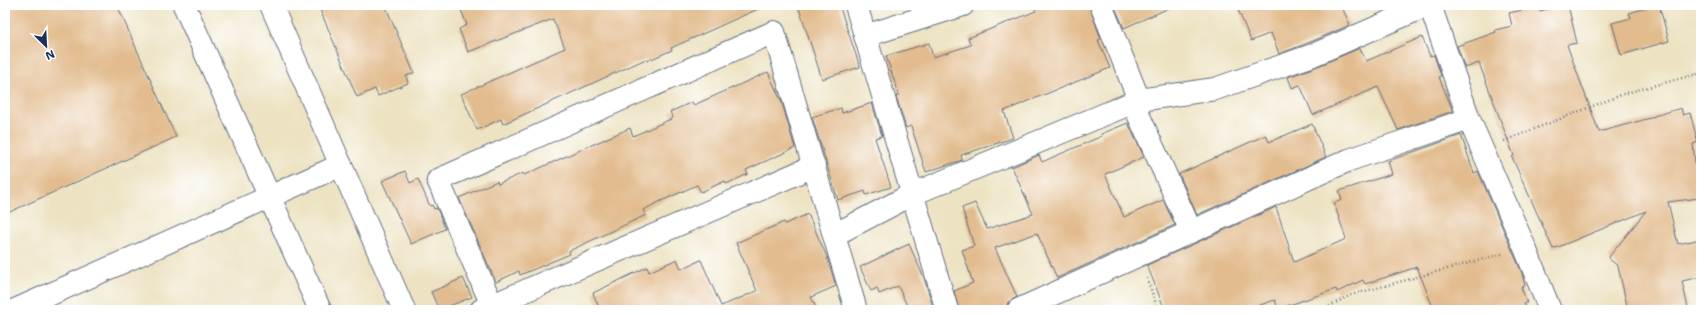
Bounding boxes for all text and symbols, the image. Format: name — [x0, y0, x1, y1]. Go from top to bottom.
north arrow — [26, 26, 66, 66]
text: N — [43, 46, 57, 63]

